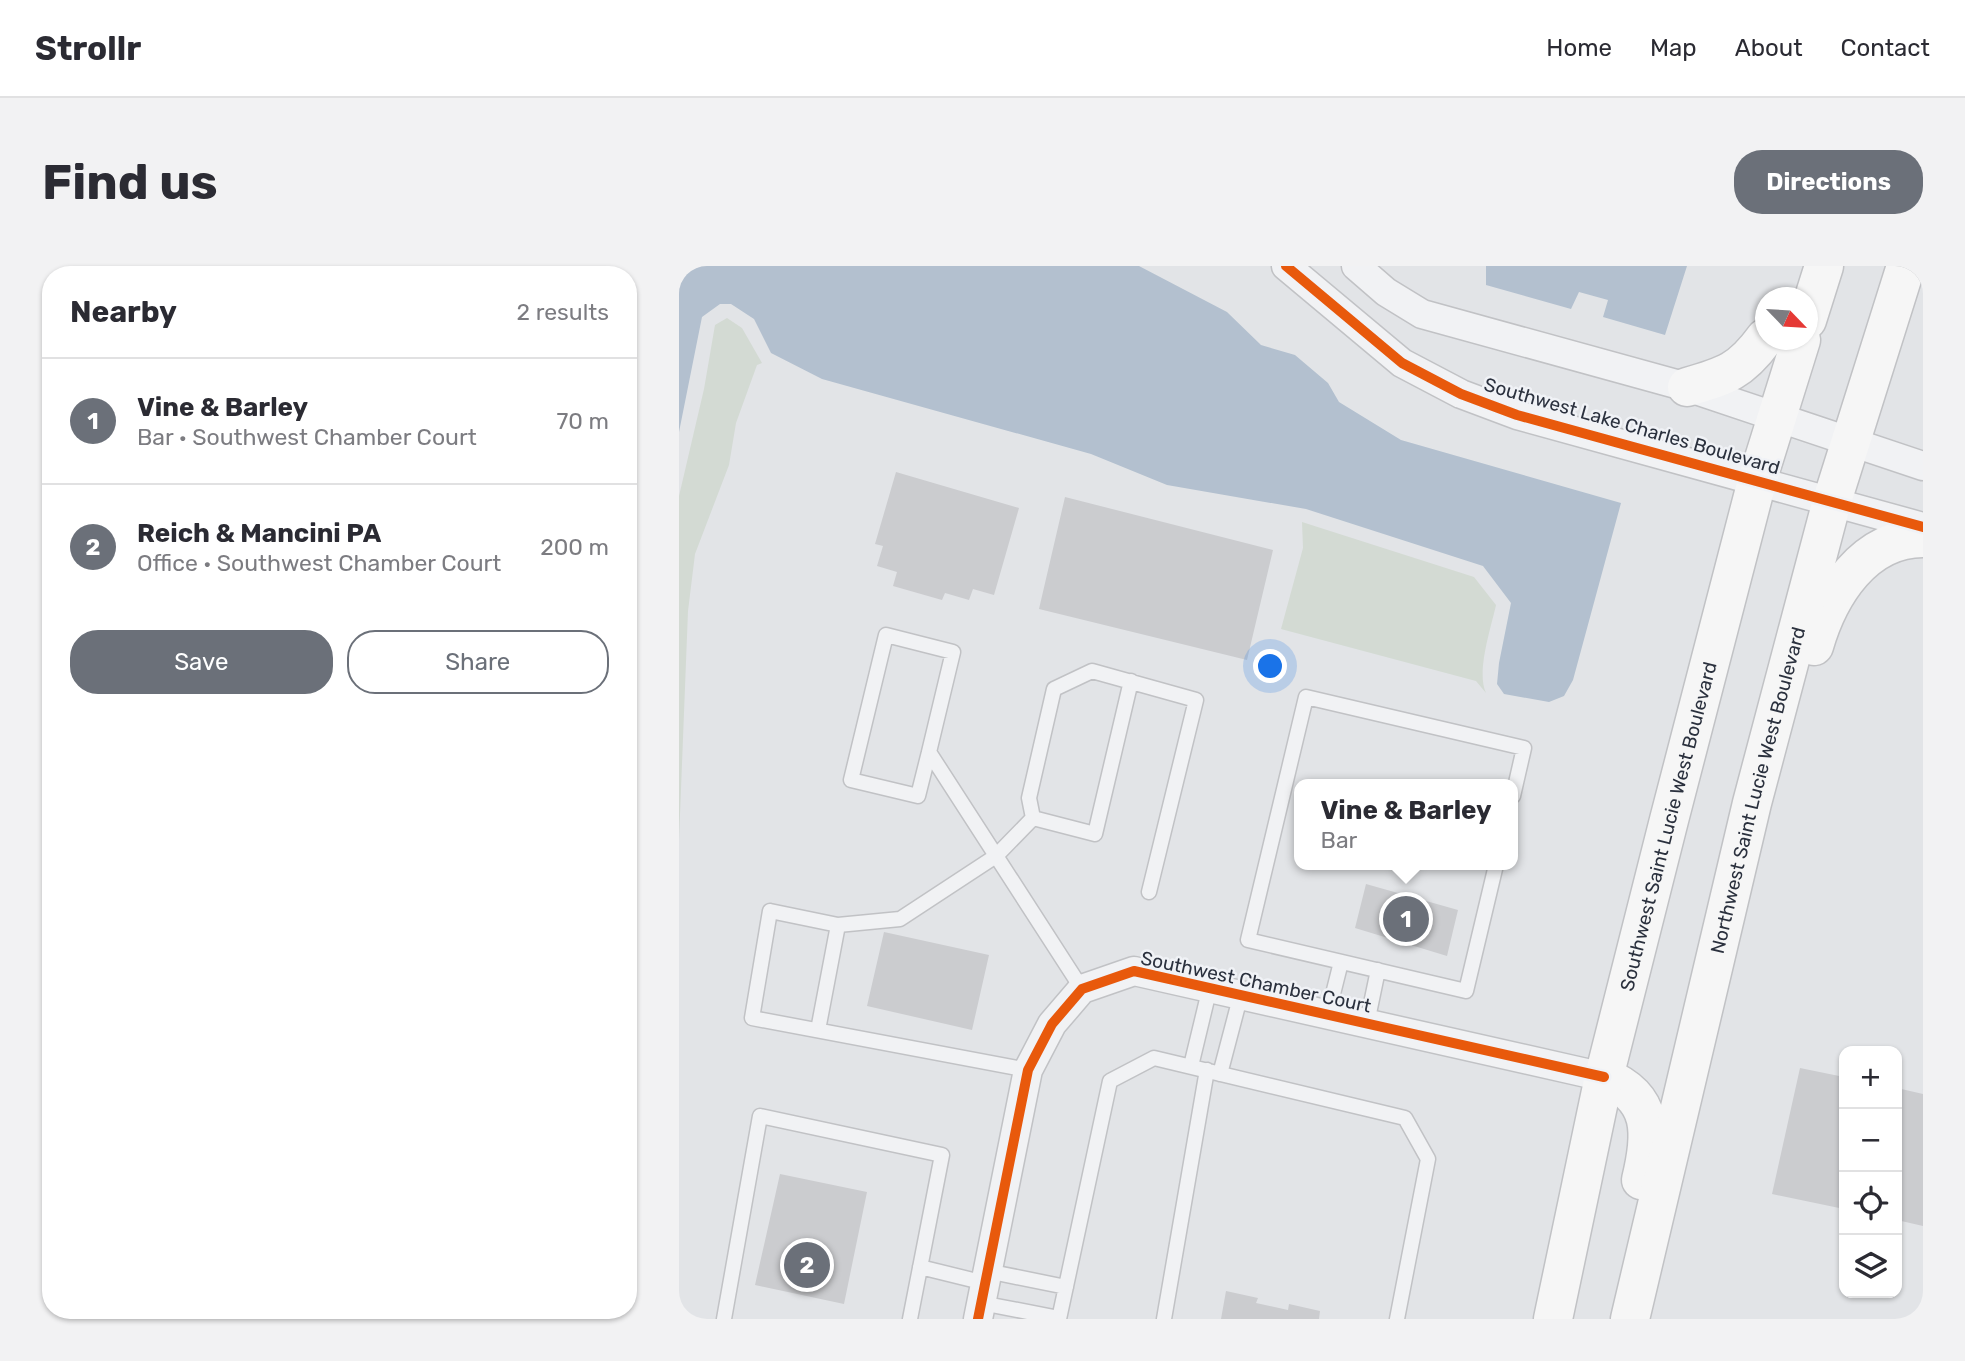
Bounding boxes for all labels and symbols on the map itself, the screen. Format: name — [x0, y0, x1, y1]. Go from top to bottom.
north arrow — [1755, 287, 1818, 350]
street label: Southwest Lake Charles Boulevard — [1481, 373, 1783, 479]
street label: Northwest Saint Lucie West Boulevard — [1705, 624, 1810, 956]
your location — [1253, 649, 1287, 683]
street label: Southwest Saint Lucie West Boulevard — [1615, 659, 1721, 993]
pin: 1 — [1383, 893, 1429, 945]
street label: Southwest Chamber Court — [1139, 946, 1374, 1018]
pin: 2 — [784, 1239, 830, 1291]

